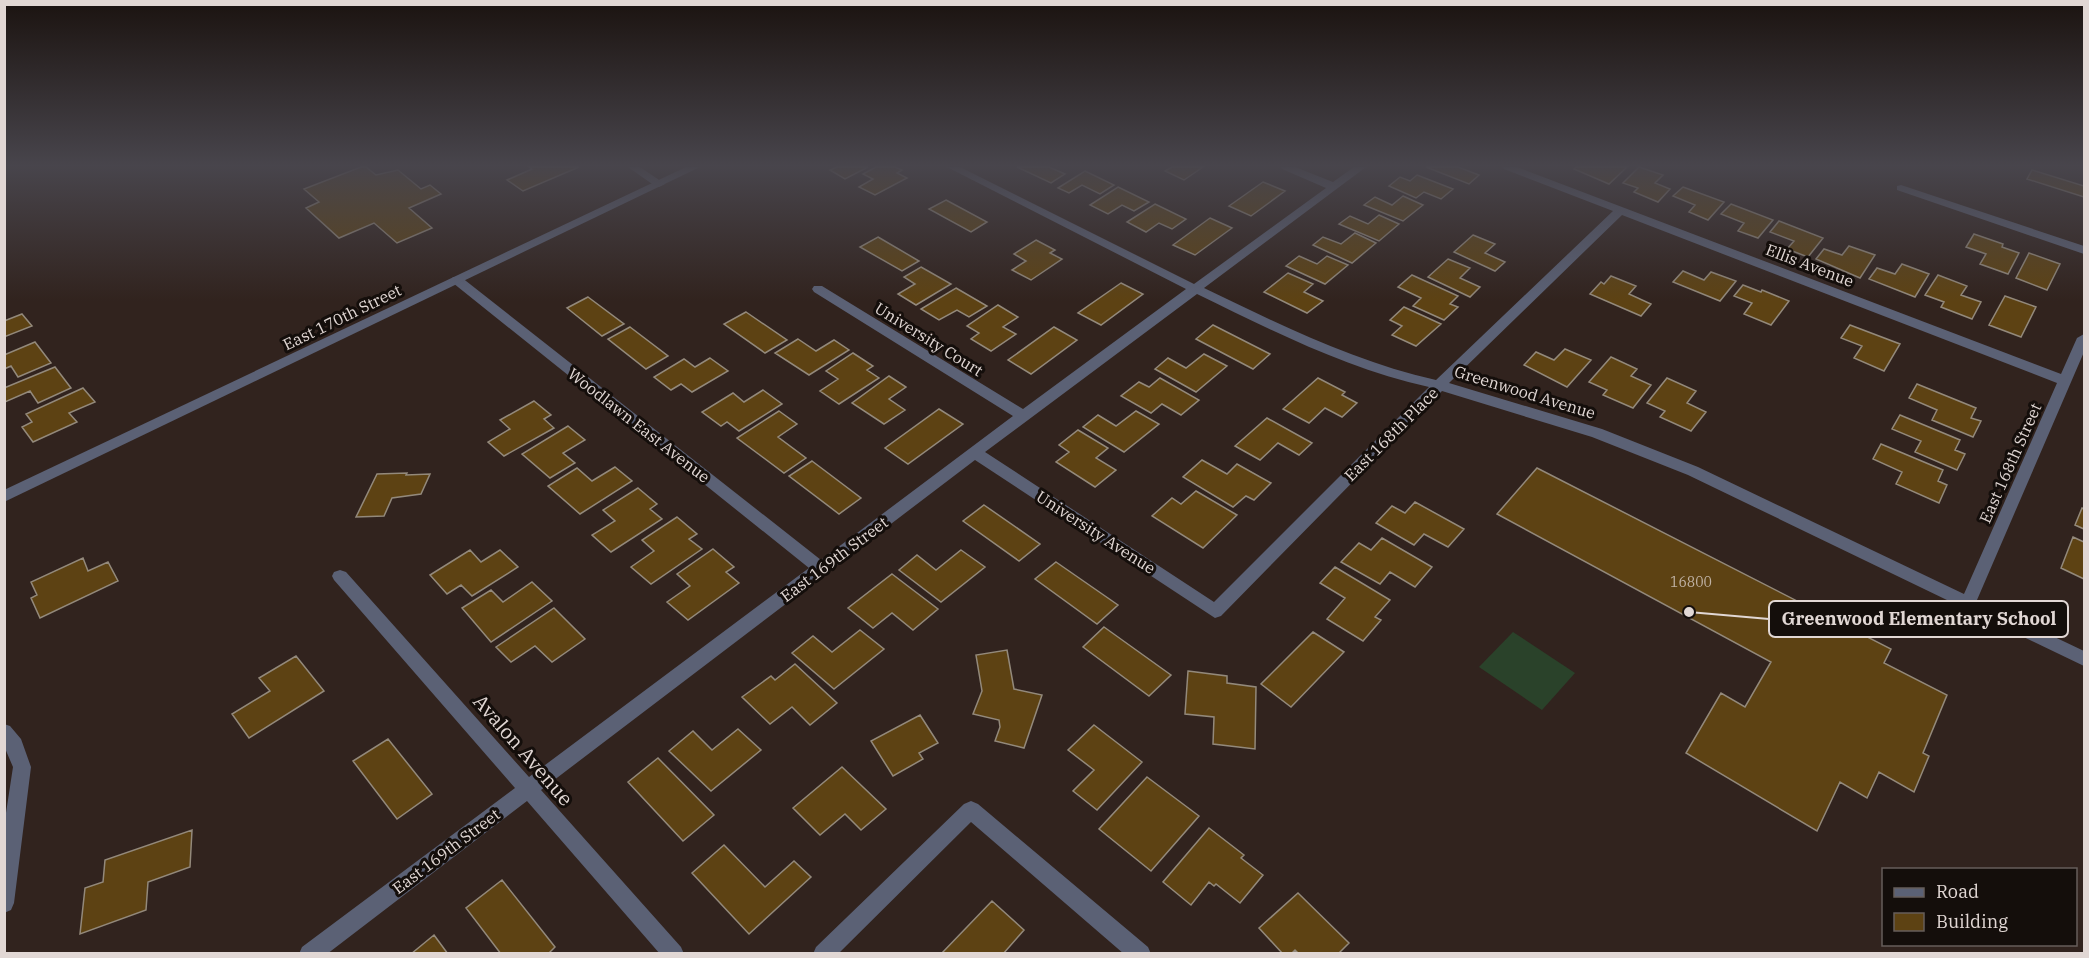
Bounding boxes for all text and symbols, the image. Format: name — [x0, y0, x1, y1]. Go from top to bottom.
street label: Ellis Avenue — [1763, 239, 1857, 291]
street label: East 170th Street — [280, 280, 405, 354]
street label: University Court — [871, 298, 987, 380]
street label: Greenwood Avenue — [1452, 361, 1598, 423]
street label: Woodlawn East Avenue — [564, 363, 714, 487]
street label: East 168th Place — [1340, 383, 1442, 485]
street label: East 168th Street — [1975, 400, 2046, 526]
street label: University Avenue — [1033, 486, 1159, 578]
street label: East 169th Street — [776, 512, 892, 606]
house number: 16800 — [1670, 573, 1712, 591]
callout: Greenwood Elementary School — [1769, 601, 2068, 637]
text: Greenwood Elementary School — [1782, 607, 2057, 630]
street label: Avalon Avenue — [467, 688, 579, 811]
street label: East 169th Street — [388, 804, 504, 898]
legend — [1882, 868, 2077, 946]
text: Road — [1936, 880, 1979, 903]
text: Building — [1936, 910, 2008, 933]

